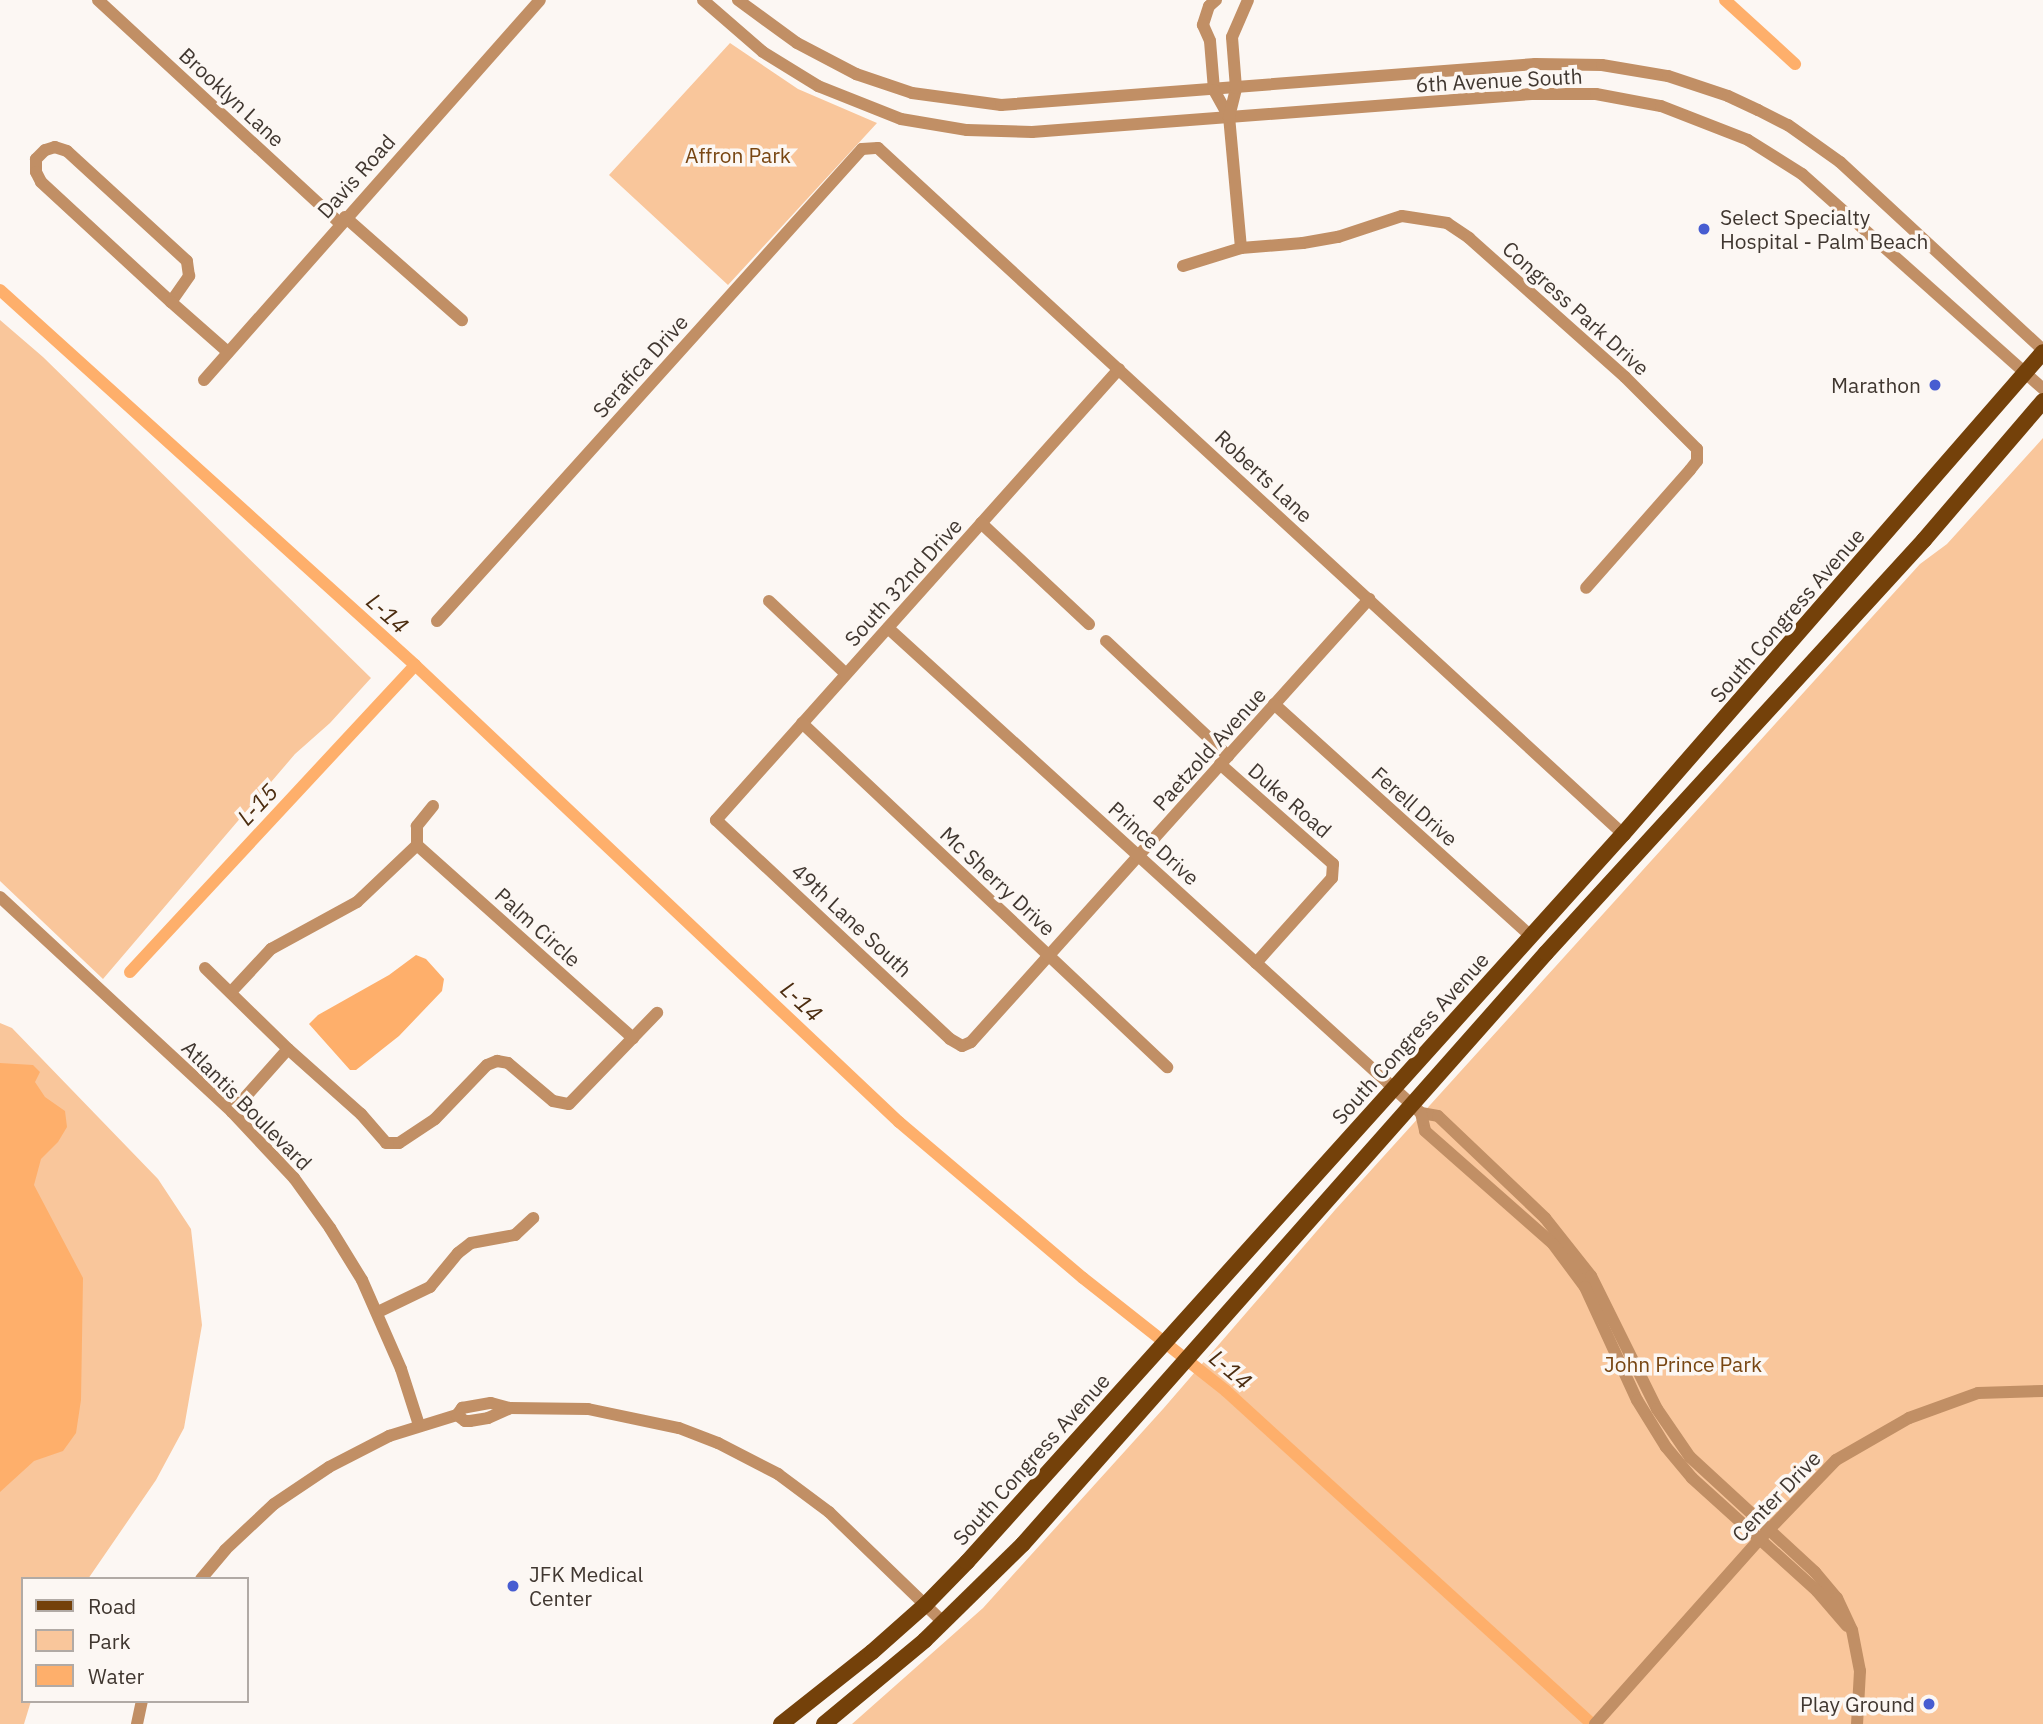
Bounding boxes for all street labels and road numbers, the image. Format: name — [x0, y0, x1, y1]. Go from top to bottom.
street label: Brooklyn Lane — [174, 42, 290, 152]
street label: 6th Avenue South — [1415, 63, 1583, 97]
street label: Davis Road — [312, 129, 400, 223]
street label: Congress Park Drive — [1498, 236, 1654, 380]
street label: Serafica Drive — [587, 309, 693, 423]
street label: Roberts Lane — [1210, 424, 1318, 528]
street label: South 32nd Drive — [839, 513, 967, 651]
street label: South Congress Avenue — [1705, 523, 1869, 707]
street label: Paetzold Avenue — [1147, 682, 1271, 816]
street label: Duke Road — [1243, 757, 1337, 843]
street label: Ferell Drive — [1367, 761, 1463, 851]
street label: Prince Drive — [1104, 796, 1204, 890]
street label: Mc Sherry Drive — [935, 821, 1061, 941]
street label: 49th Lane South — [787, 858, 917, 982]
street label: Palm Circle — [490, 882, 586, 972]
street label: South Congress Avenue — [1326, 947, 1494, 1129]
street label: Atlantis Boulevard — [177, 1035, 317, 1175]
street label: South Congress Avenue — [947, 1368, 1115, 1550]
street label: Center Drive — [1726, 1445, 1826, 1547]

